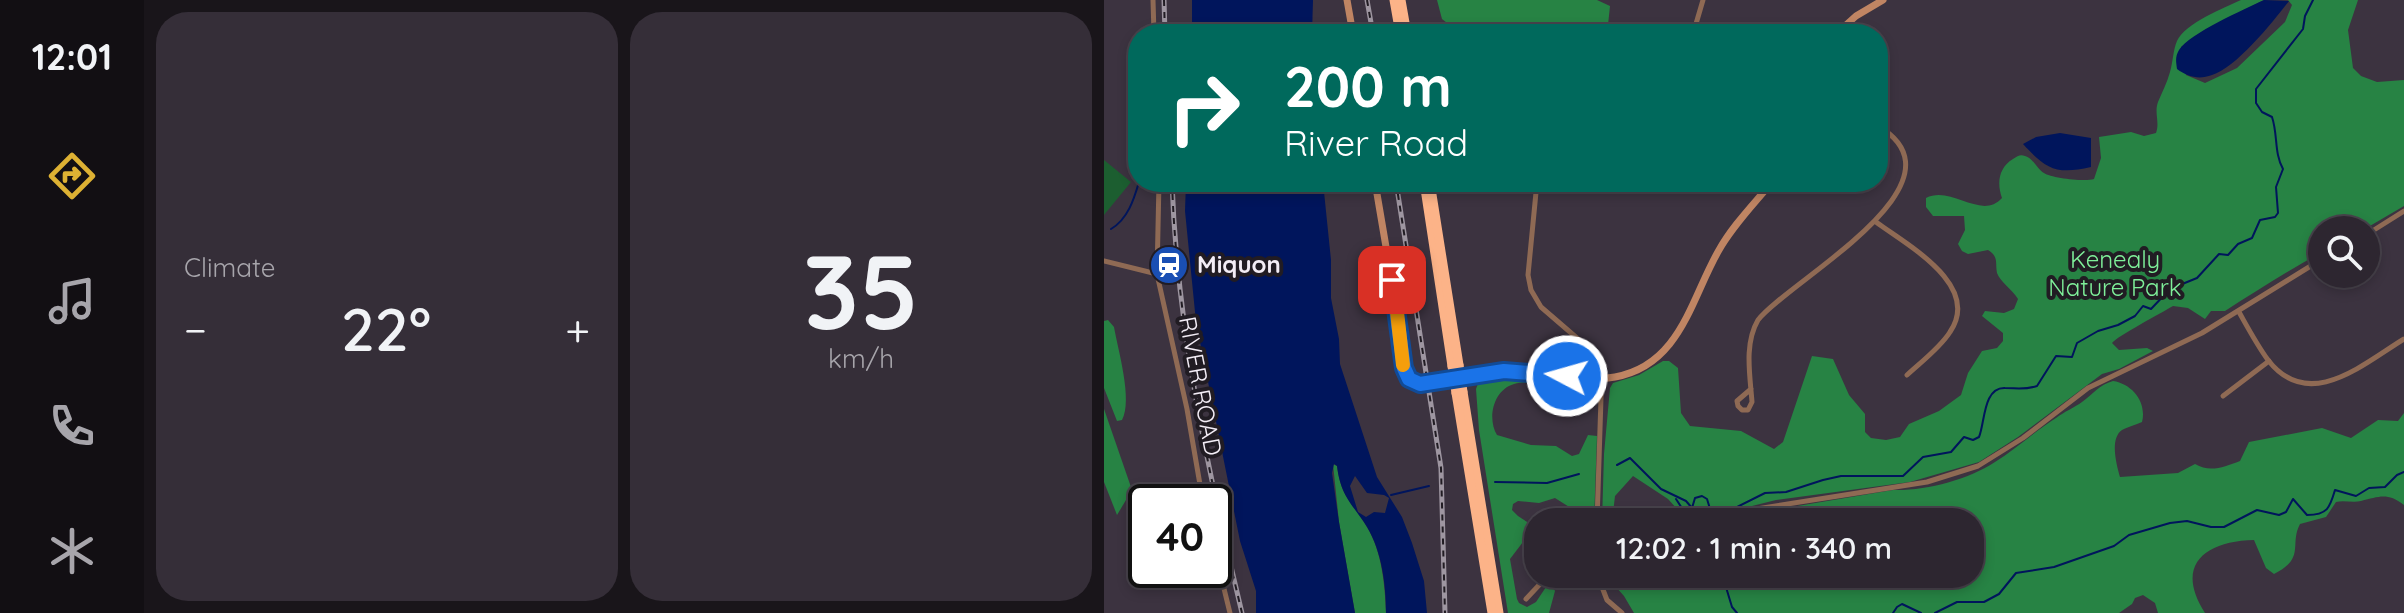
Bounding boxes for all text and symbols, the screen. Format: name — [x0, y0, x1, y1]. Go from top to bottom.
text: 12:01 — [32, 34, 112, 79]
text: 200 m — [1284, 51, 1452, 121]
icon: right — [1152, 56, 1256, 160]
text: River Road — [1284, 120, 1468, 165]
icon: directions — [44, 148, 100, 204]
map controls — [2308, 216, 2380, 288]
button: search — [2308, 216, 2380, 288]
text: 35 — [803, 225, 919, 355]
station icon: Miquon — [1148, 244, 1190, 286]
park label: Kenealy Nature Park — [2048, 244, 2182, 302]
pin — [1358, 246, 1426, 314]
place label: Miquon — [1197, 249, 1281, 279]
text: Climate — [184, 251, 275, 284]
icon: arrive — [1370, 258, 1414, 302]
icon: music — [44, 273, 100, 329]
text: 22° — [341, 291, 431, 366]
text: − — [184, 302, 207, 357]
text: + — [565, 302, 590, 357]
street label: RIVER ROAD — [1173, 314, 1229, 458]
position arrow — [1525, 334, 1609, 418]
text: km/h — [828, 342, 894, 375]
icon: phone — [44, 398, 100, 454]
speed limit sign: 40 — [1128, 484, 1232, 588]
icon: climate — [44, 523, 100, 579]
text: 12:02 · 1 min · 340 m — [1616, 529, 1892, 567]

